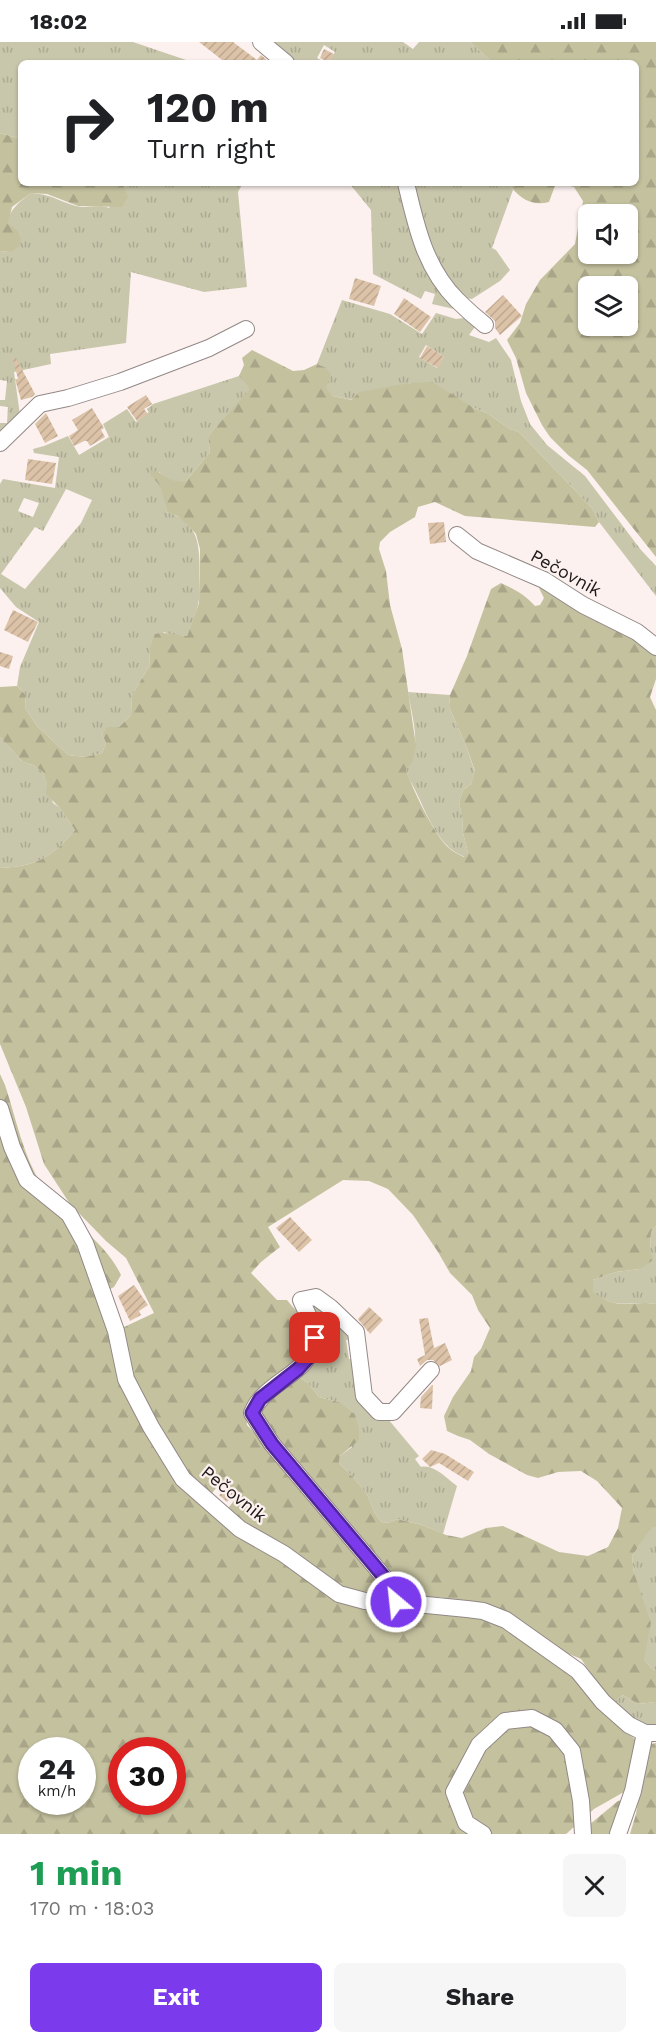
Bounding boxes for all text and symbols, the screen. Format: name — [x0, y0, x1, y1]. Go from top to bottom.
text: 18:02 — [30, 9, 87, 34]
text: 120 m — [147, 83, 269, 132]
icon: right — [48, 84, 126, 162]
text: Turn right — [147, 133, 276, 165]
map controls — [578, 204, 638, 336]
button: sound — [578, 204, 638, 264]
button: layers — [578, 276, 638, 336]
street label: Pečovnik — [527, 545, 605, 601]
pin — [289, 1312, 340, 1363]
icon: arrive — [298, 1321, 331, 1354]
street label: Pečovnik — [198, 1461, 271, 1526]
position arrow — [364, 1570, 428, 1634]
speed limit sign: 30 — [108, 1737, 186, 1815]
text: 24 — [39, 1751, 75, 1786]
text: km/h — [38, 1782, 76, 1800]
text: 1 min — [30, 1852, 122, 1894]
button: close — [563, 1854, 626, 1917]
text: 170 m · 18:03 — [30, 1896, 154, 1920]
button: Exit — [30, 1963, 322, 2032]
button: Share — [334, 1963, 626, 2032]

